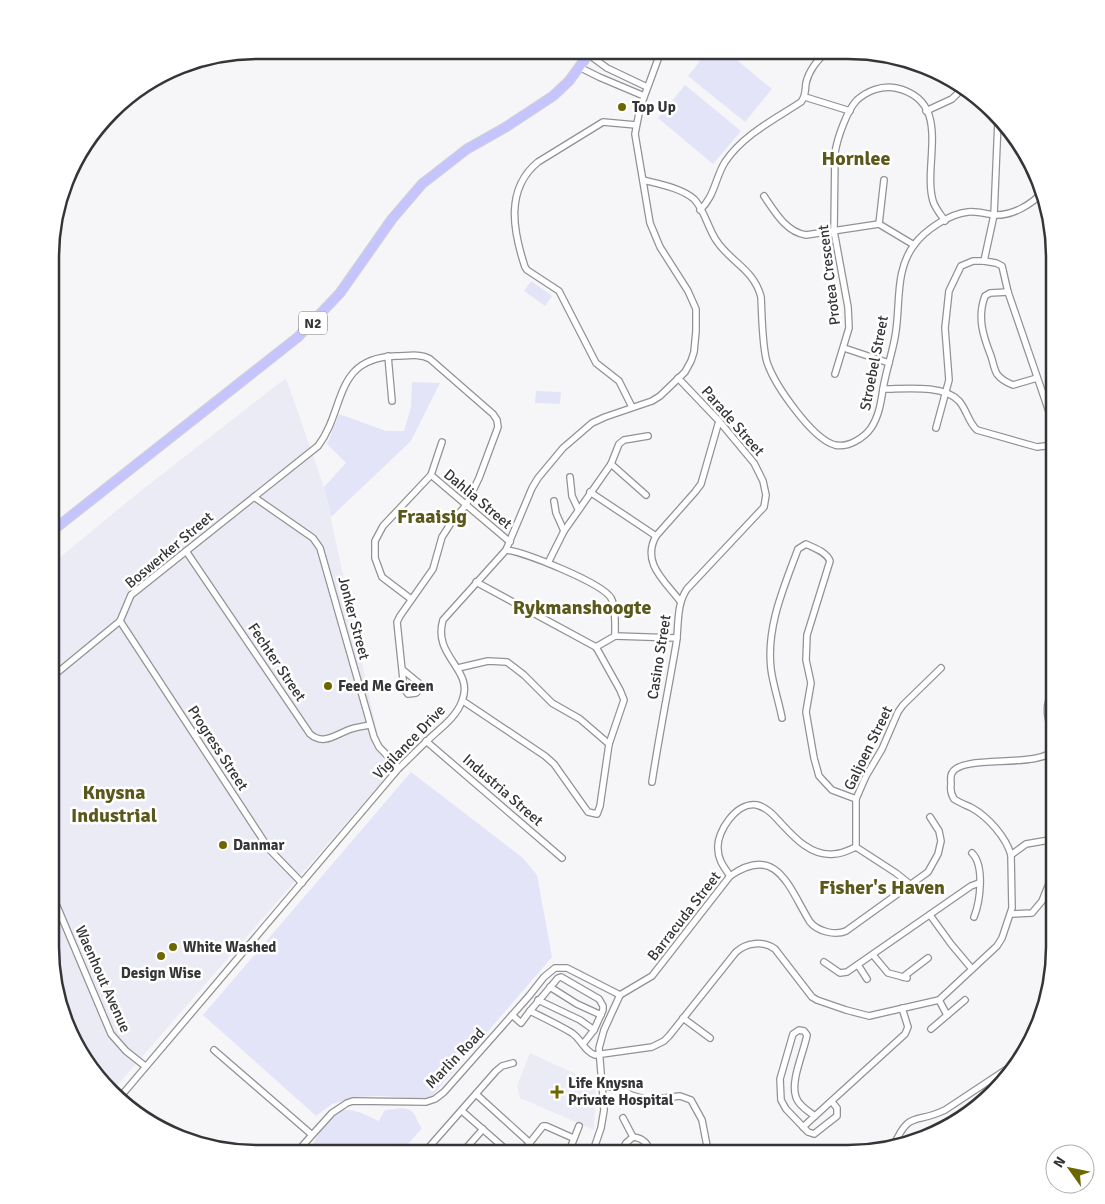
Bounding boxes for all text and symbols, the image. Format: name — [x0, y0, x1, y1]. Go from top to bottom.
place label: Top Up — [632, 98, 676, 116]
marker: Top Up — [616, 101, 628, 113]
district label: Hornlee — [822, 146, 891, 171]
street label: Protea Crescent — [814, 224, 844, 326]
road number: N2 — [299, 312, 327, 334]
street label: Stroebel Street — [856, 314, 892, 412]
street label: Parade Street — [698, 382, 768, 460]
street label: Dahlia Street — [440, 465, 516, 533]
district label: Fraaisig — [397, 504, 467, 529]
street label: Boswerker Street — [121, 508, 217, 592]
street label: Jonker Street — [334, 574, 374, 662]
district label: Rykmanshoogte — [513, 595, 651, 620]
street label: Casino Street — [643, 613, 675, 701]
street label: Fechter Street — [244, 619, 310, 705]
place label: Feed Me Green — [338, 677, 434, 695]
marker: Feed Me Green — [322, 680, 334, 692]
street label: Vigilance Drive — [369, 701, 449, 783]
street label: Progress Street — [184, 702, 252, 794]
street label: Galjoen Street — [840, 703, 896, 793]
street label: Industria Street — [459, 750, 547, 830]
district label: Knysna Industrial — [71, 780, 157, 828]
place label: Danmar — [233, 836, 285, 854]
marker: Danmar — [217, 839, 229, 851]
street label: Barracuda Street — [644, 868, 724, 964]
district label: Fisher's Haven — [819, 875, 945, 900]
street label: Waenhout Avenue — [71, 923, 135, 1035]
place label: White Washed — [183, 938, 276, 956]
marker: White Washed — [167, 941, 179, 953]
marker: Design Wise — [155, 950, 167, 962]
place label: Design Wise — [121, 964, 201, 982]
street label: Marlin Road — [422, 1024, 488, 1092]
place label: Life Knysna Private Hospital — [568, 1074, 674, 1109]
marker: Life Knysna Private Hospital — [550, 1085, 564, 1099]
north arrow — [1045, 1144, 1095, 1194]
text: N — [1050, 1153, 1069, 1171]

